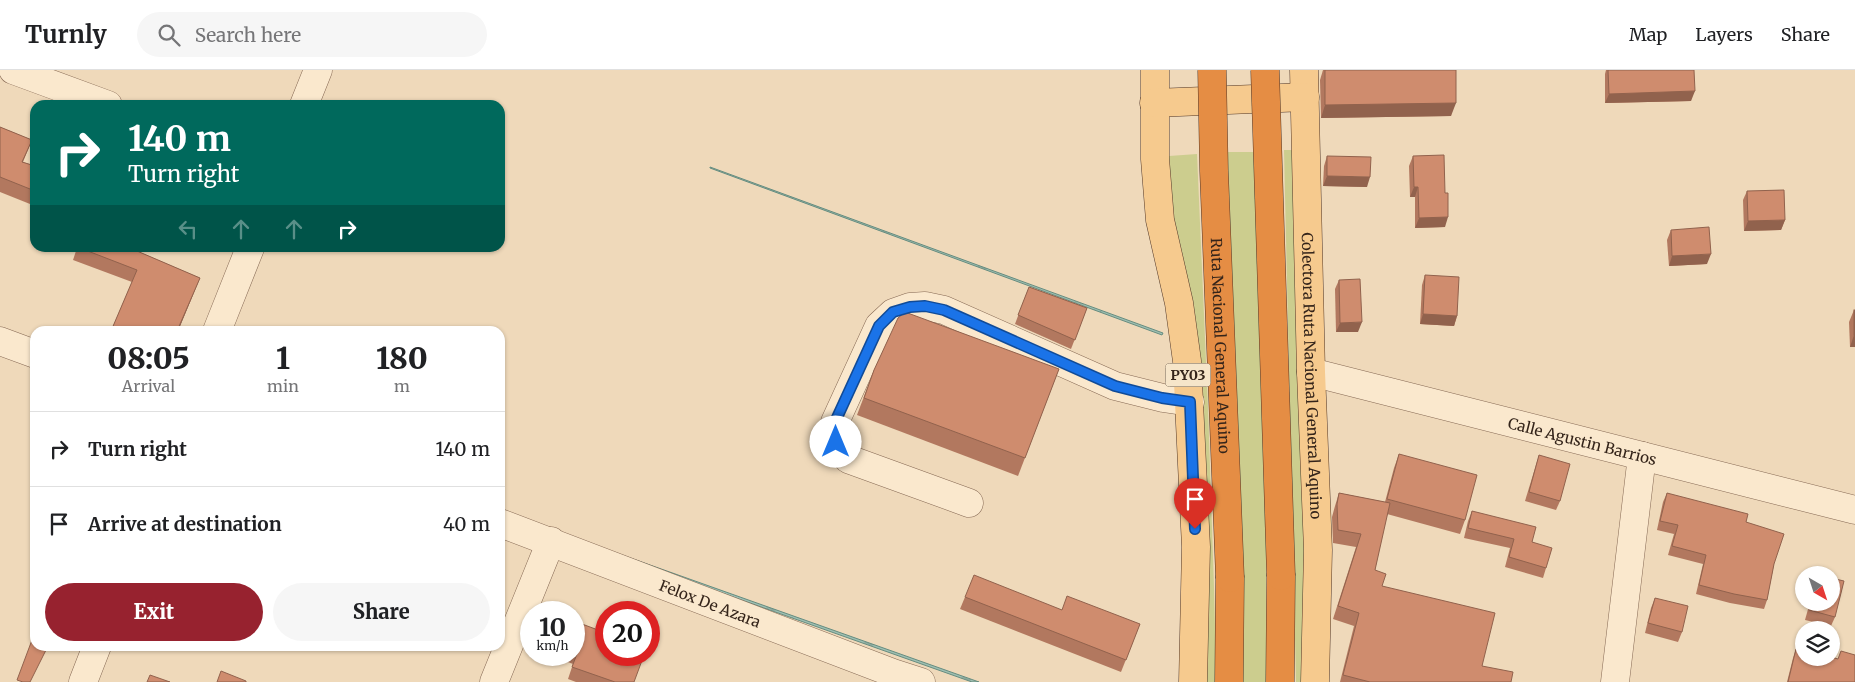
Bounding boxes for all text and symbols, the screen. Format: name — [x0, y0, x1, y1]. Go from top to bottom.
search box — [137, 12, 487, 57]
text: Turnly — [25, 19, 107, 50]
icon: search — [155, 21, 183, 49]
text: Search here — [195, 23, 301, 47]
text: Map — [1629, 23, 1667, 46]
text: Layers — [1695, 23, 1753, 46]
text: Share — [1781, 23, 1830, 46]
text: 140 m — [128, 117, 231, 161]
icon: right — [45, 120, 110, 185]
text: Turn right — [128, 160, 239, 188]
icon: left — [174, 215, 202, 243]
icon: ahead — [227, 215, 255, 243]
icon: ahead — [280, 215, 308, 243]
icon: right — [333, 215, 361, 243]
street label: Colectora Ruta Nacional General Aquino — [1298, 232, 1326, 520]
street label: Ruta Nacional General Aquino — [1207, 238, 1235, 454]
text: 08:05 — [107, 339, 190, 377]
text: 1 — [276, 339, 290, 377]
text: 180 — [376, 339, 428, 377]
road number: PY03 — [1166, 364, 1210, 386]
text: Arrival — [122, 376, 175, 396]
text: min — [267, 376, 299, 396]
text: m — [394, 376, 410, 396]
street label: Calle Agustin Barrios — [1506, 413, 1659, 469]
position arrow — [809, 415, 861, 467]
icon: right — [45, 435, 73, 463]
text: Turn right — [88, 437, 187, 461]
text: 140 m — [435, 437, 490, 461]
pin — [1174, 478, 1216, 529]
icon: arrive — [1181, 485, 1209, 513]
icon: arrive — [45, 510, 73, 538]
text: Arrive at destination — [88, 512, 282, 536]
text: 40 m — [443, 512, 490, 536]
north arrow — [1795, 566, 1840, 611]
map controls — [1795, 566, 1840, 666]
street label: Felox De Azara — [657, 575, 764, 631]
button: Exit — [45, 583, 263, 641]
button: Share — [273, 583, 490, 641]
speed limit sign: 20 — [595, 601, 660, 666]
text: 10 — [539, 611, 566, 643]
button: layers — [1795, 621, 1840, 666]
text: km/h — [537, 638, 568, 653]

